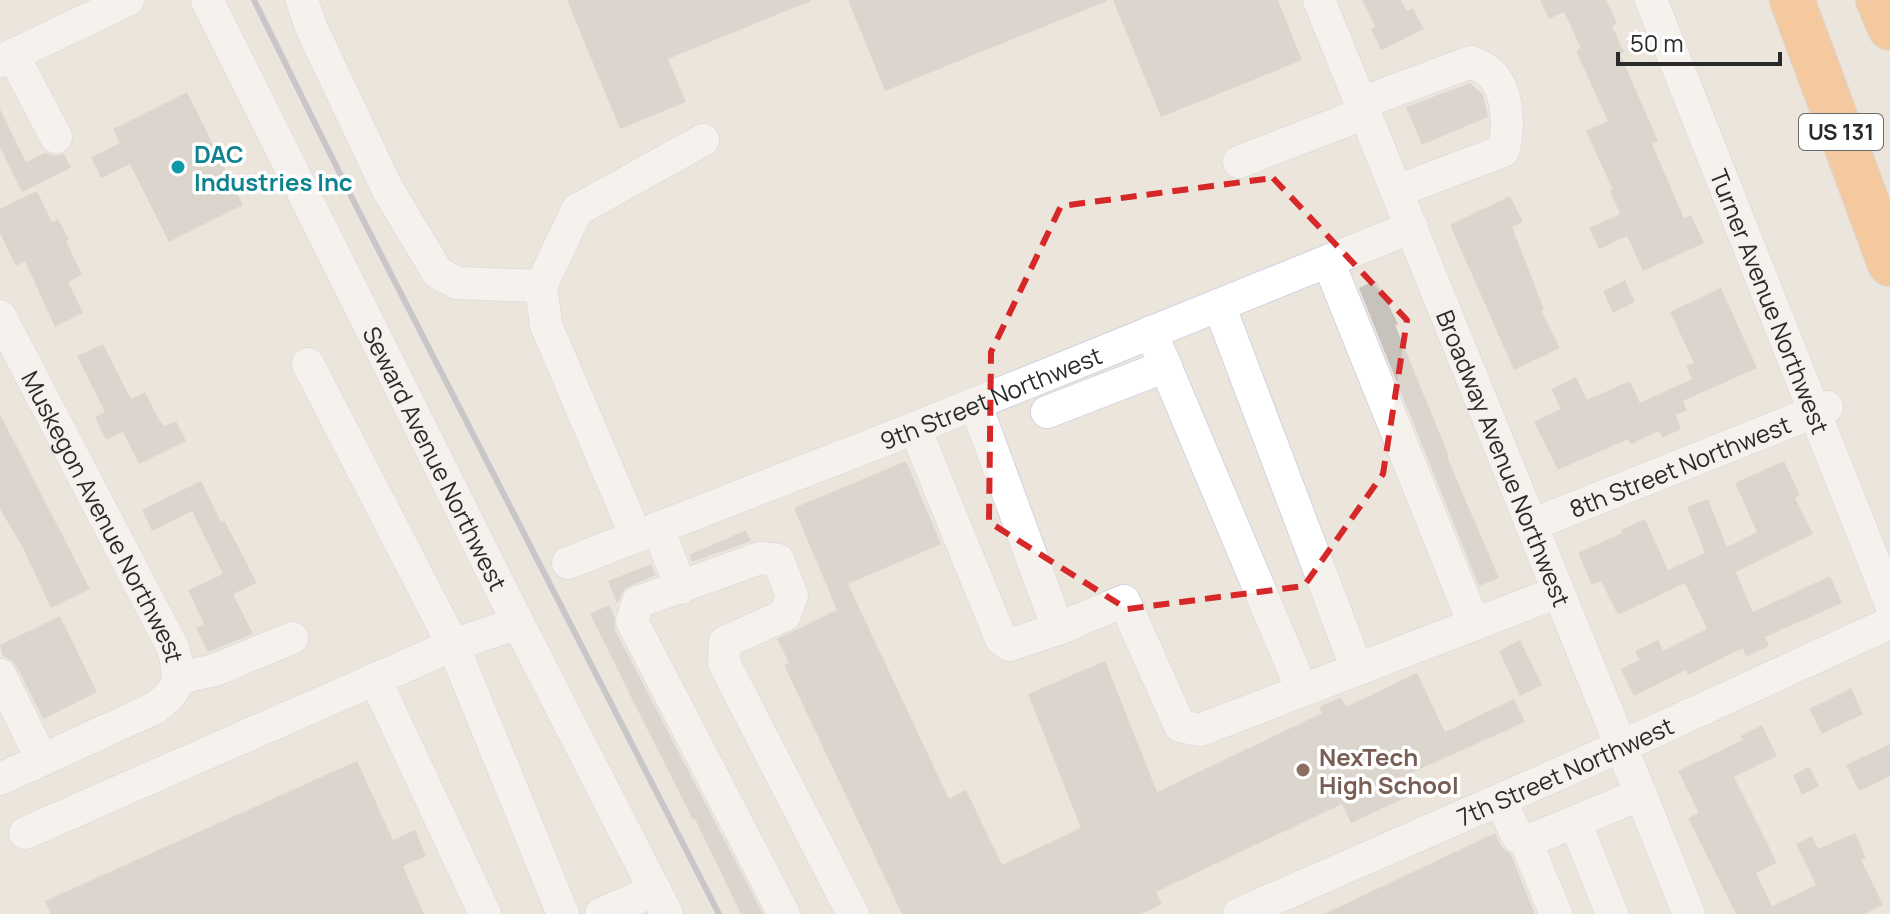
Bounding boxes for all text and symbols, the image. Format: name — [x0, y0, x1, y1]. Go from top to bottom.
scale bar — [1618, 16, 1780, 66]
text: 50 m — [1630, 26, 1684, 59]
road number: US 131 — [1799, 114, 1883, 150]
place label: DAC Industries Inc — [194, 137, 353, 198]
marker: DAC Industries Inc — [169, 158, 187, 176]
street label: Turner Avenue Northwest — [1703, 164, 1838, 438]
street label: Broadway Avenue Northwest — [1430, 305, 1579, 611]
street label: Seward Avenue Northwest — [356, 320, 515, 596]
street label: 9th Street Northwest — [875, 338, 1106, 457]
street label: Muskegon Avenue Northwest — [15, 365, 192, 665]
street label: 8th Street Northwest — [1564, 407, 1795, 525]
street label: 7th Street Northwest — [1451, 708, 1678, 833]
place label: NexTech High School — [1319, 740, 1459, 801]
marker: NexTech High School — [1294, 761, 1312, 779]

